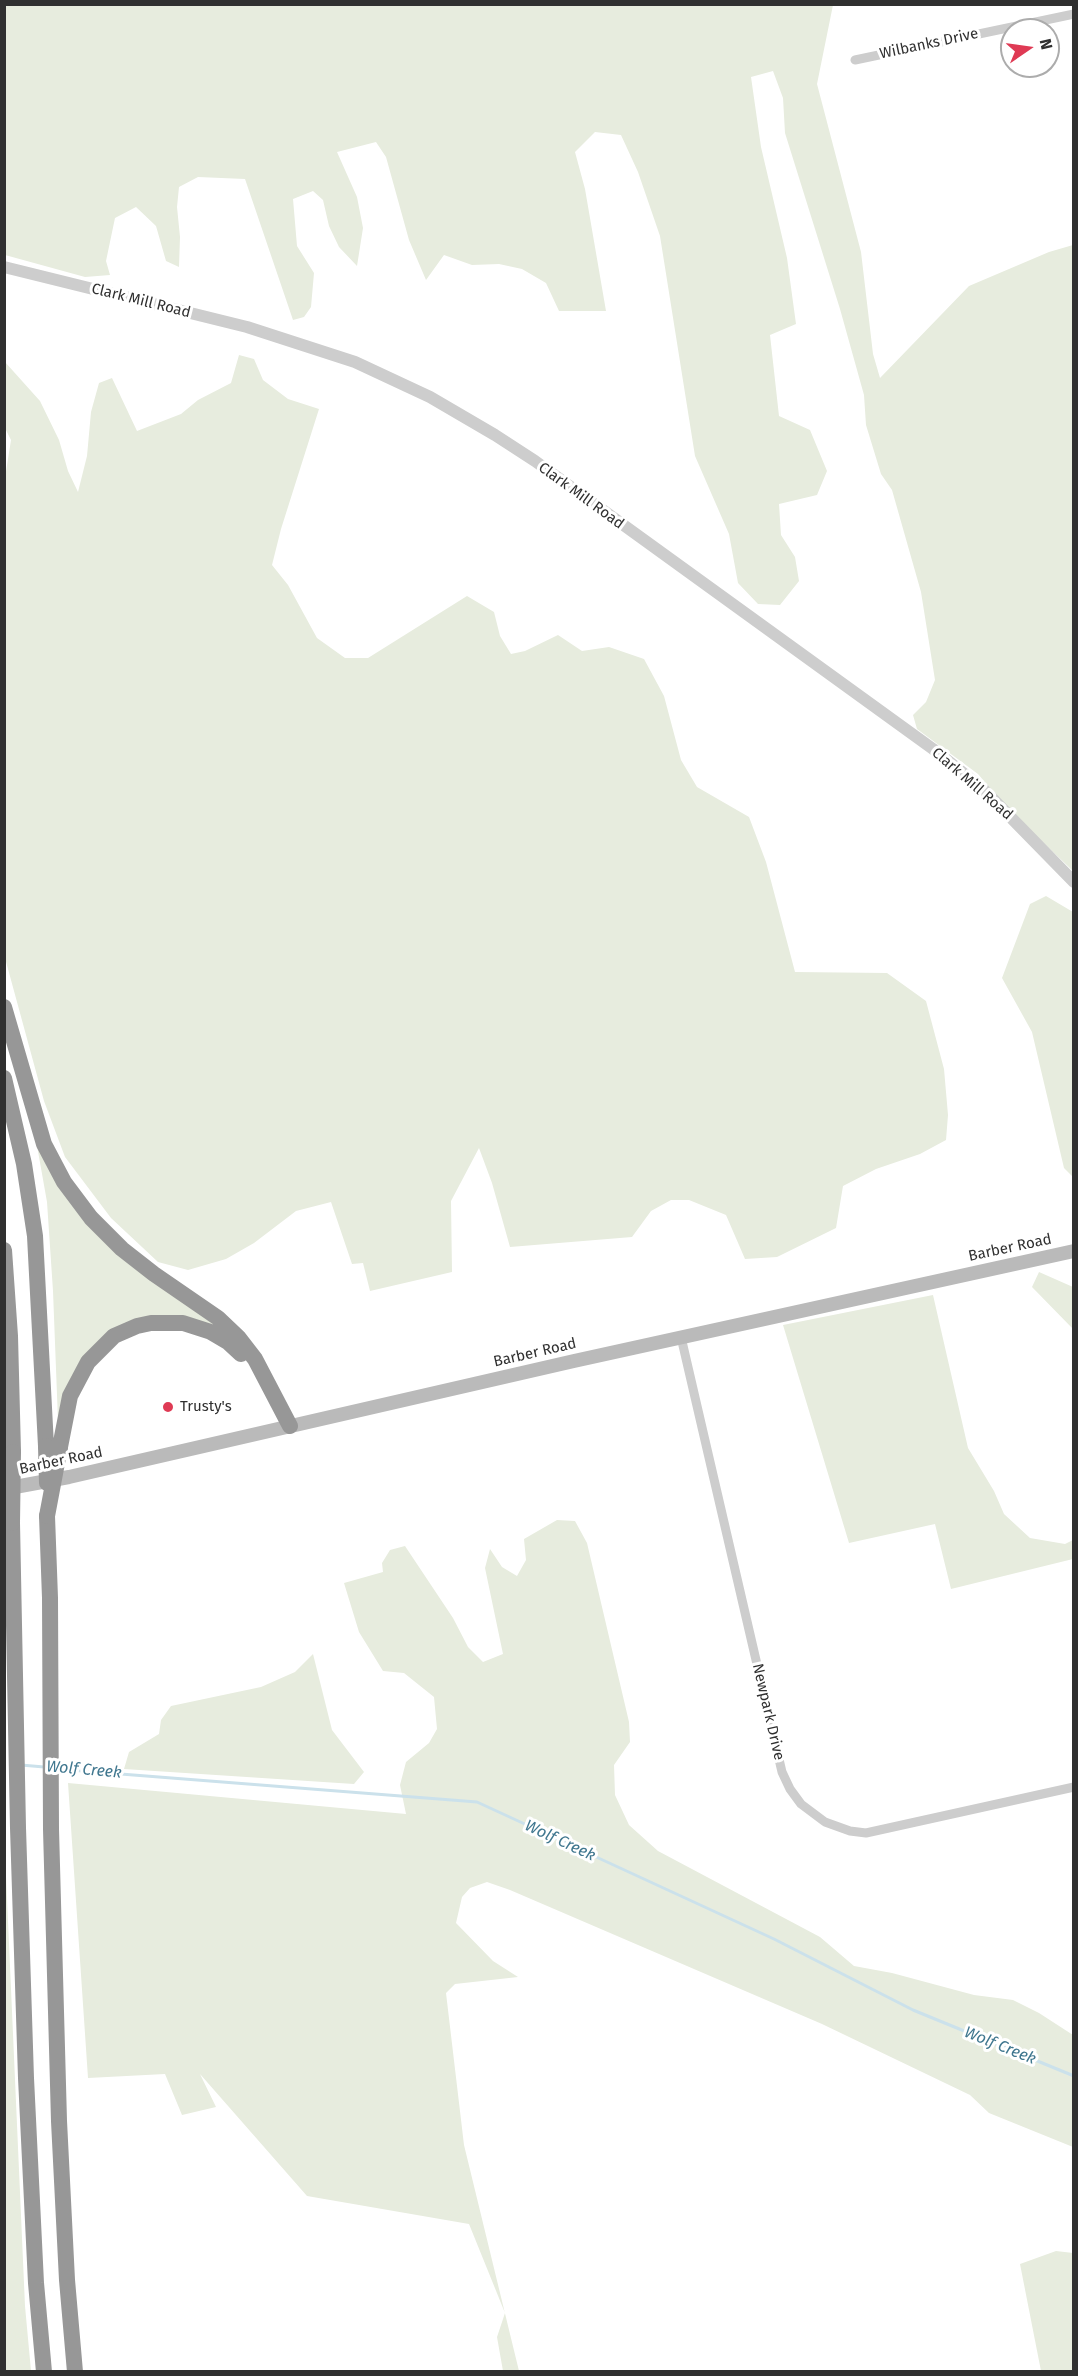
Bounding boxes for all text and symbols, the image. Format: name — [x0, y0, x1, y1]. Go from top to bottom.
north arrow — [1000, 18, 1060, 78]
street label: Wilbanks Drive — [878, 25, 980, 63]
text: N — [1036, 37, 1057, 52]
street label: Clark Mill Road — [90, 280, 192, 322]
street label: Clark Mill Road — [535, 459, 627, 533]
street label: Clark Mill Road — [928, 744, 1016, 824]
street label: Barber Road — [967, 1230, 1053, 1266]
street label: Barber Road — [492, 1335, 578, 1371]
place label: Trusty's — [180, 1398, 232, 1416]
marker: Trusty's — [161, 1400, 175, 1414]
street label: Barber Road — [18, 1443, 104, 1479]
street label: Newpark Drive — [748, 1662, 788, 1762]
water label: Wolf Creek — [45, 1757, 123, 1783]
water label: Wolf Creek — [522, 1816, 598, 1866]
water label: Wolf Creek — [961, 2023, 1039, 2069]

